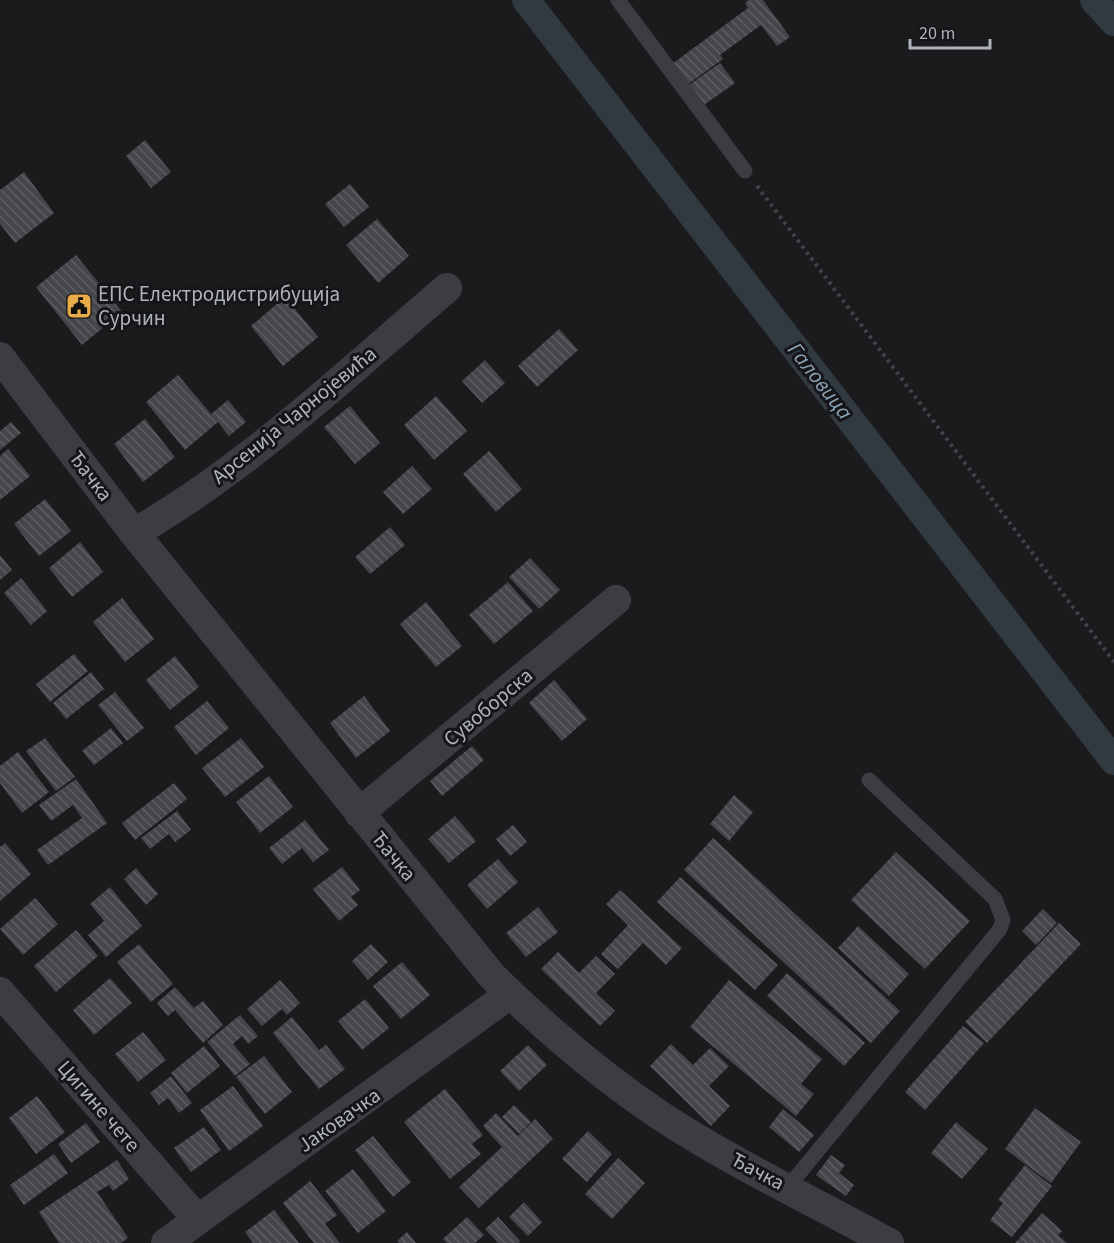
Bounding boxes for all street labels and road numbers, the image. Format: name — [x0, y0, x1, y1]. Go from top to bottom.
street label: Арсенија Чарнојевића — [205, 339, 383, 491]
street label: Ђачка — [62, 444, 120, 508]
street label: Сувоборска — [437, 661, 539, 753]
street label: Ђачка — [365, 825, 423, 887]
street label: Цигине чете — [51, 1053, 147, 1159]
street label: Јаковачка — [292, 1081, 386, 1159]
street label: Ђачка — [726, 1144, 790, 1198]

